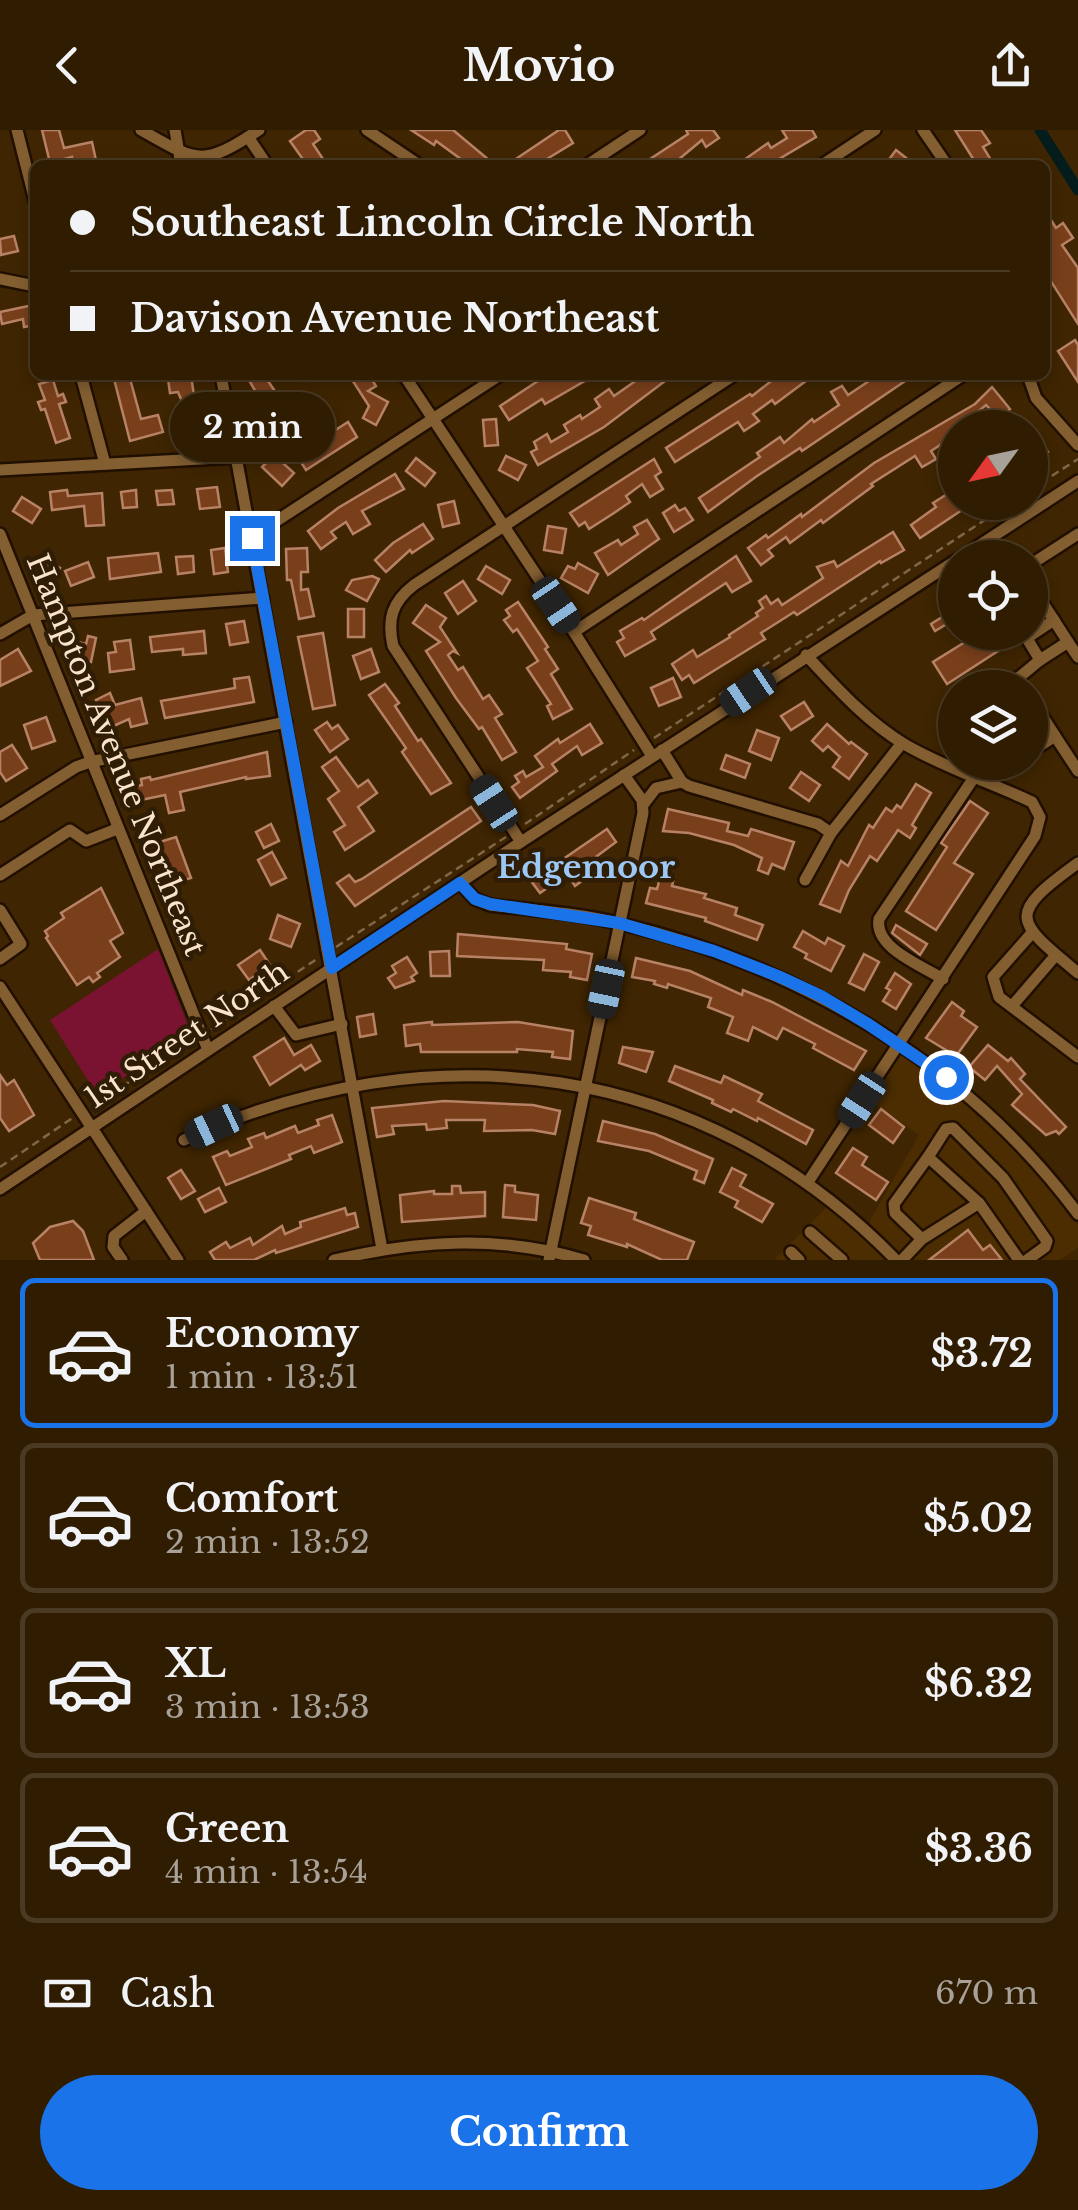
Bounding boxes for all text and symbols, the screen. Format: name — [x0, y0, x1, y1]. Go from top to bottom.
text: Movio — [462, 37, 616, 93]
icon: back — [40, 38, 95, 93]
icon: share — [983, 38, 1038, 93]
text: Southeast Lincoln Circle North — [130, 199, 754, 246]
text: Davison Avenue Northeast — [130, 295, 659, 342]
callout: 2 min — [170, 393, 334, 463]
text: 2 min — [203, 407, 302, 447]
north arrow — [938, 410, 1048, 520]
map controls — [938, 410, 1048, 780]
route end — [230, 516, 275, 561]
button: locate — [938, 540, 1048, 650]
street label: Hampton Avenue Northeast — [19, 549, 214, 962]
car — [527, 572, 585, 638]
car — [715, 663, 781, 721]
button: layers — [938, 670, 1048, 780]
car — [465, 770, 523, 836]
district label: Edgemoor — [497, 847, 675, 887]
street label: 1st Street North — [78, 953, 296, 1116]
car — [585, 957, 627, 1021]
route start — [924, 1055, 969, 1100]
car — [833, 1067, 891, 1133]
car — [180, 1100, 248, 1152]
icon: car — [45, 1308, 135, 1398]
text: Economy — [165, 1310, 359, 1357]
text: $3.72 — [931, 1330, 1033, 1377]
text: 1 min · 13:51 — [165, 1357, 359, 1397]
icon: car — [45, 1473, 135, 1563]
text: Comfort — [165, 1475, 338, 1522]
text: $5.02 — [923, 1495, 1033, 1542]
text: 2 min · 13:52 — [165, 1522, 370, 1562]
icon: car — [45, 1638, 135, 1728]
text: XL — [165, 1640, 226, 1687]
text: $6.32 — [924, 1660, 1033, 1707]
text: 3 min · 13:53 — [165, 1687, 370, 1727]
icon: car — [45, 1803, 135, 1893]
text: Green — [165, 1805, 289, 1852]
text: $3.36 — [925, 1825, 1033, 1872]
text: 4 min · 13:54 — [165, 1852, 368, 1892]
icon: cash — [40, 1966, 95, 2021]
text: Cash — [120, 1970, 215, 2017]
text: 670 m — [935, 1973, 1038, 2013]
button: Confirm — [40, 2075, 1038, 2190]

